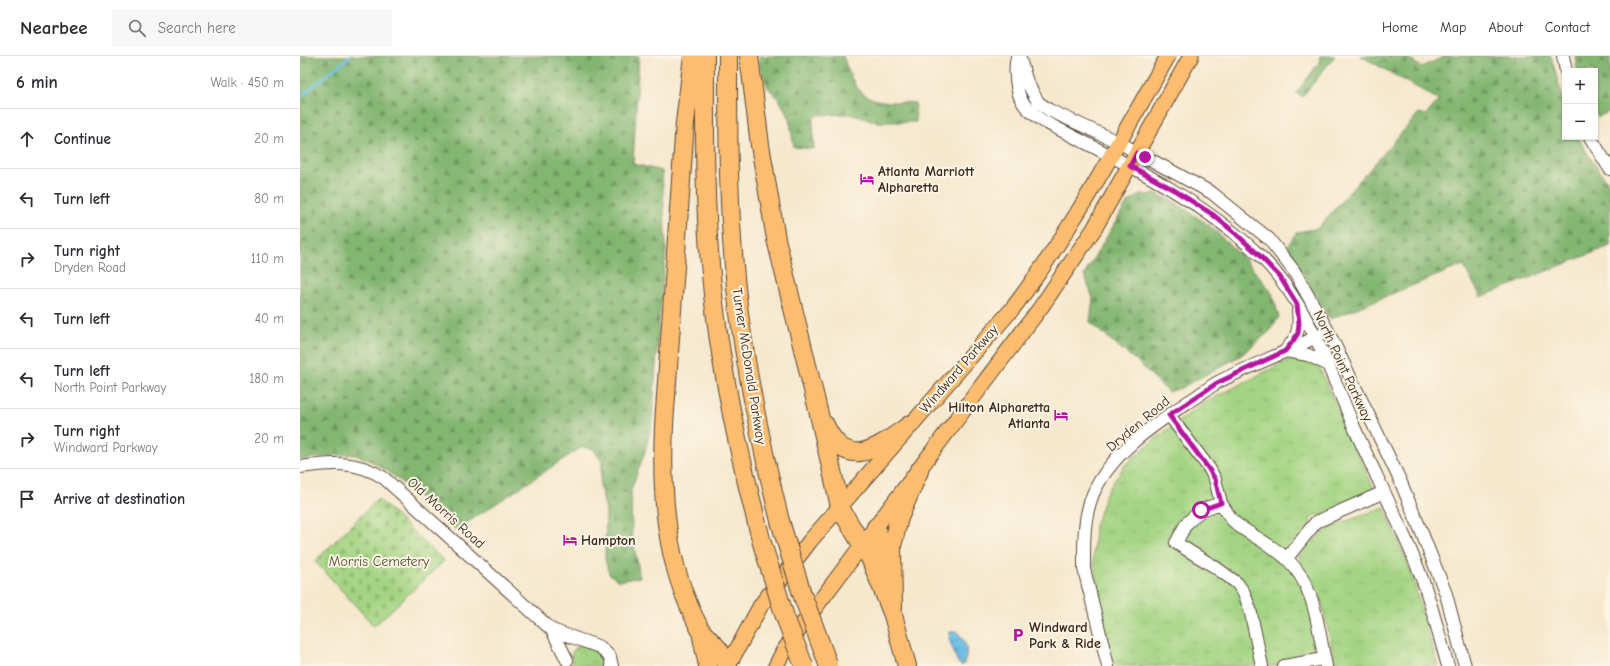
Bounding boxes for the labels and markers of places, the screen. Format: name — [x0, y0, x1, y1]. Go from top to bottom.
place label: Atlanta Marriott Alpharetta — [878, 163, 975, 196]
hotel icon: Atlanta Marriott Alpharetta — [859, 171, 875, 187]
place label: Hilton Alpharetta Atlanta — [948, 399, 1050, 432]
hotel icon: Hilton Alpharetta Atlanta — [1053, 407, 1069, 423]
hotel icon: Hampton — [562, 532, 578, 548]
place label: Hampton — [581, 532, 636, 549]
place label: Windward Park & Ride — [1029, 619, 1101, 652]
parking icon: Windward Park & Ride — [1010, 627, 1026, 643]

